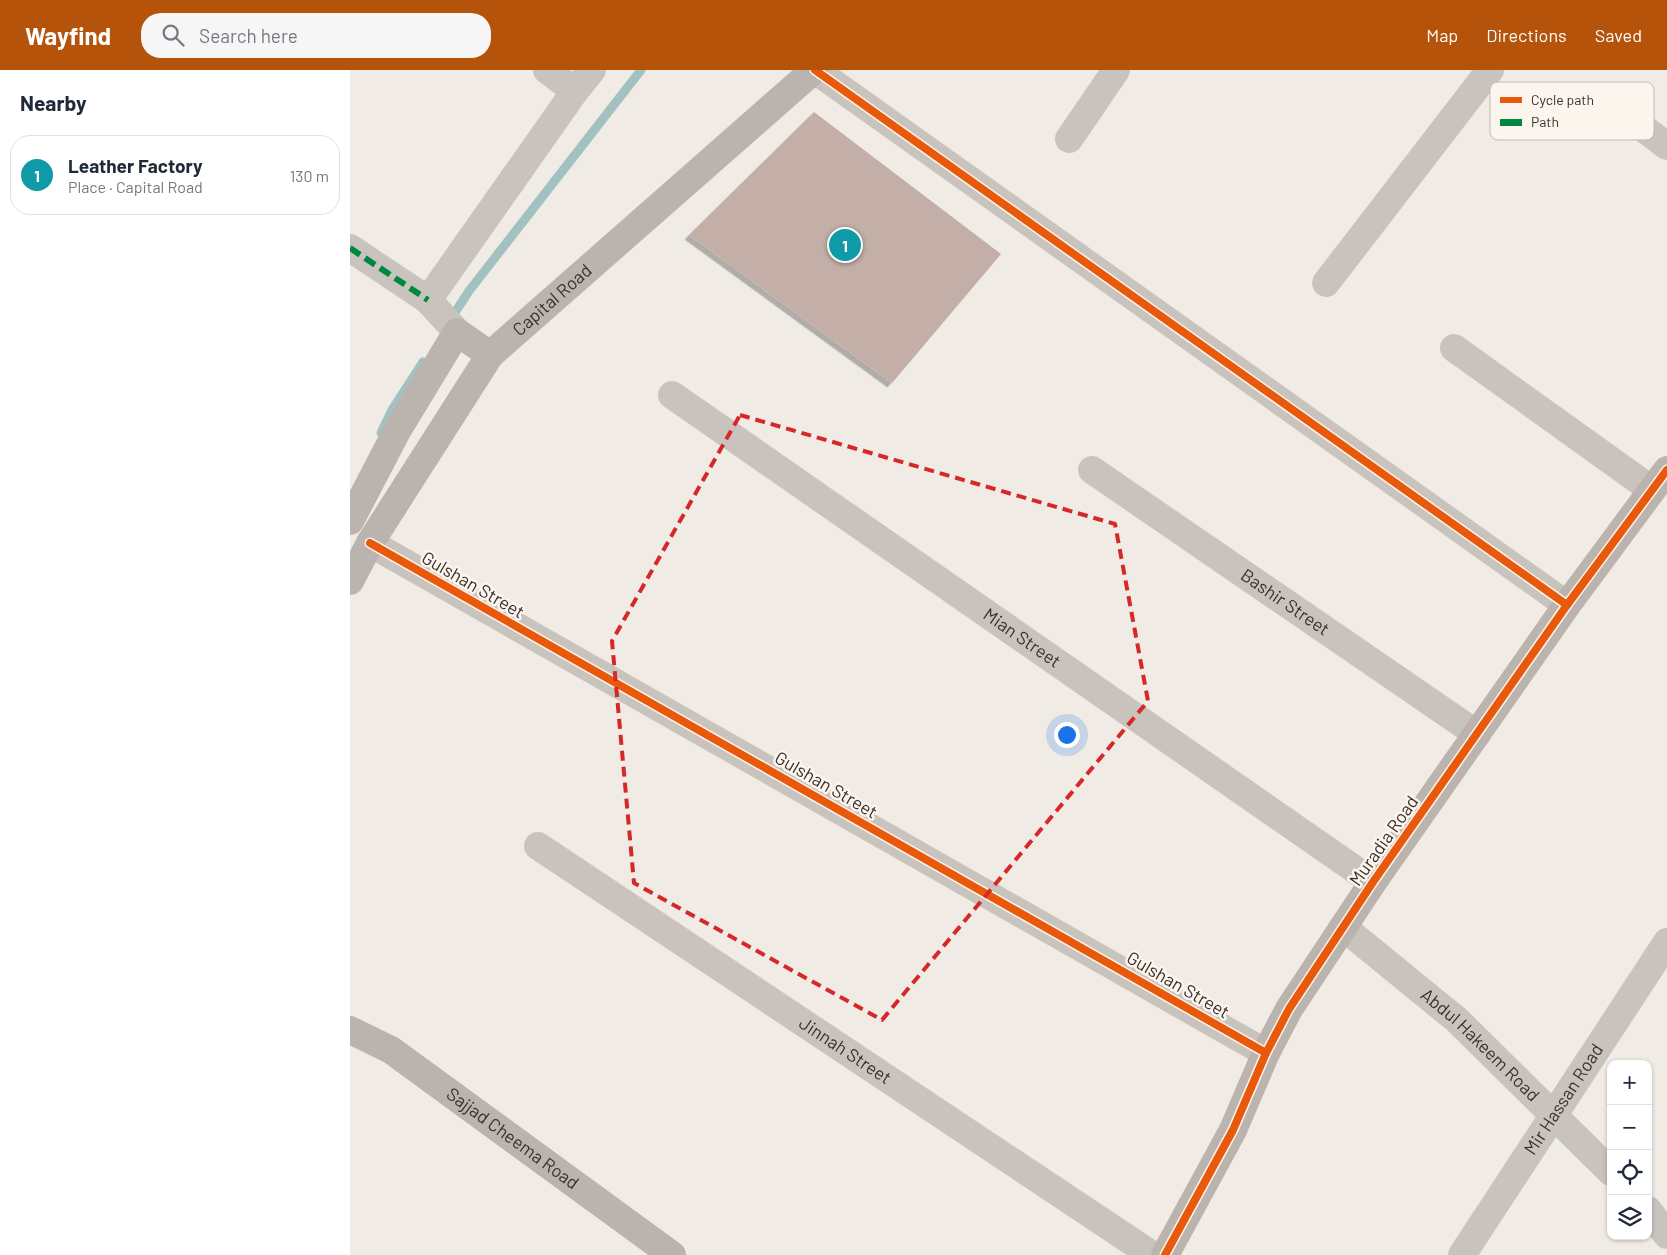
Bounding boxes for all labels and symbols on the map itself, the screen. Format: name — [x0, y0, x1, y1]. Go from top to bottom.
legend — [1490, 82, 1654, 140]
text: Cycle path — [1531, 91, 1594, 108]
text: Path — [1531, 113, 1559, 130]
pin: 1 — [829, 226, 861, 264]
street label: Capital Road — [508, 259, 596, 340]
street label: Gulshan Street — [418, 546, 529, 622]
street label: Bashir Street — [1237, 563, 1334, 640]
street label: Mian Street — [980, 603, 1065, 672]
your location — [1054, 722, 1080, 748]
street label: Gulshan Street — [771, 746, 882, 822]
street label: Muradia Road — [1344, 791, 1422, 890]
street label: Gulshan Street — [1123, 946, 1234, 1022]
street label: Abdul Hakeem Road — [1417, 983, 1545, 1105]
street label: Jinnah Street — [795, 1011, 896, 1088]
street label: Mir Hassan Road — [1519, 1039, 1607, 1158]
street label: Sajjad Cheema Road — [443, 1082, 584, 1193]

